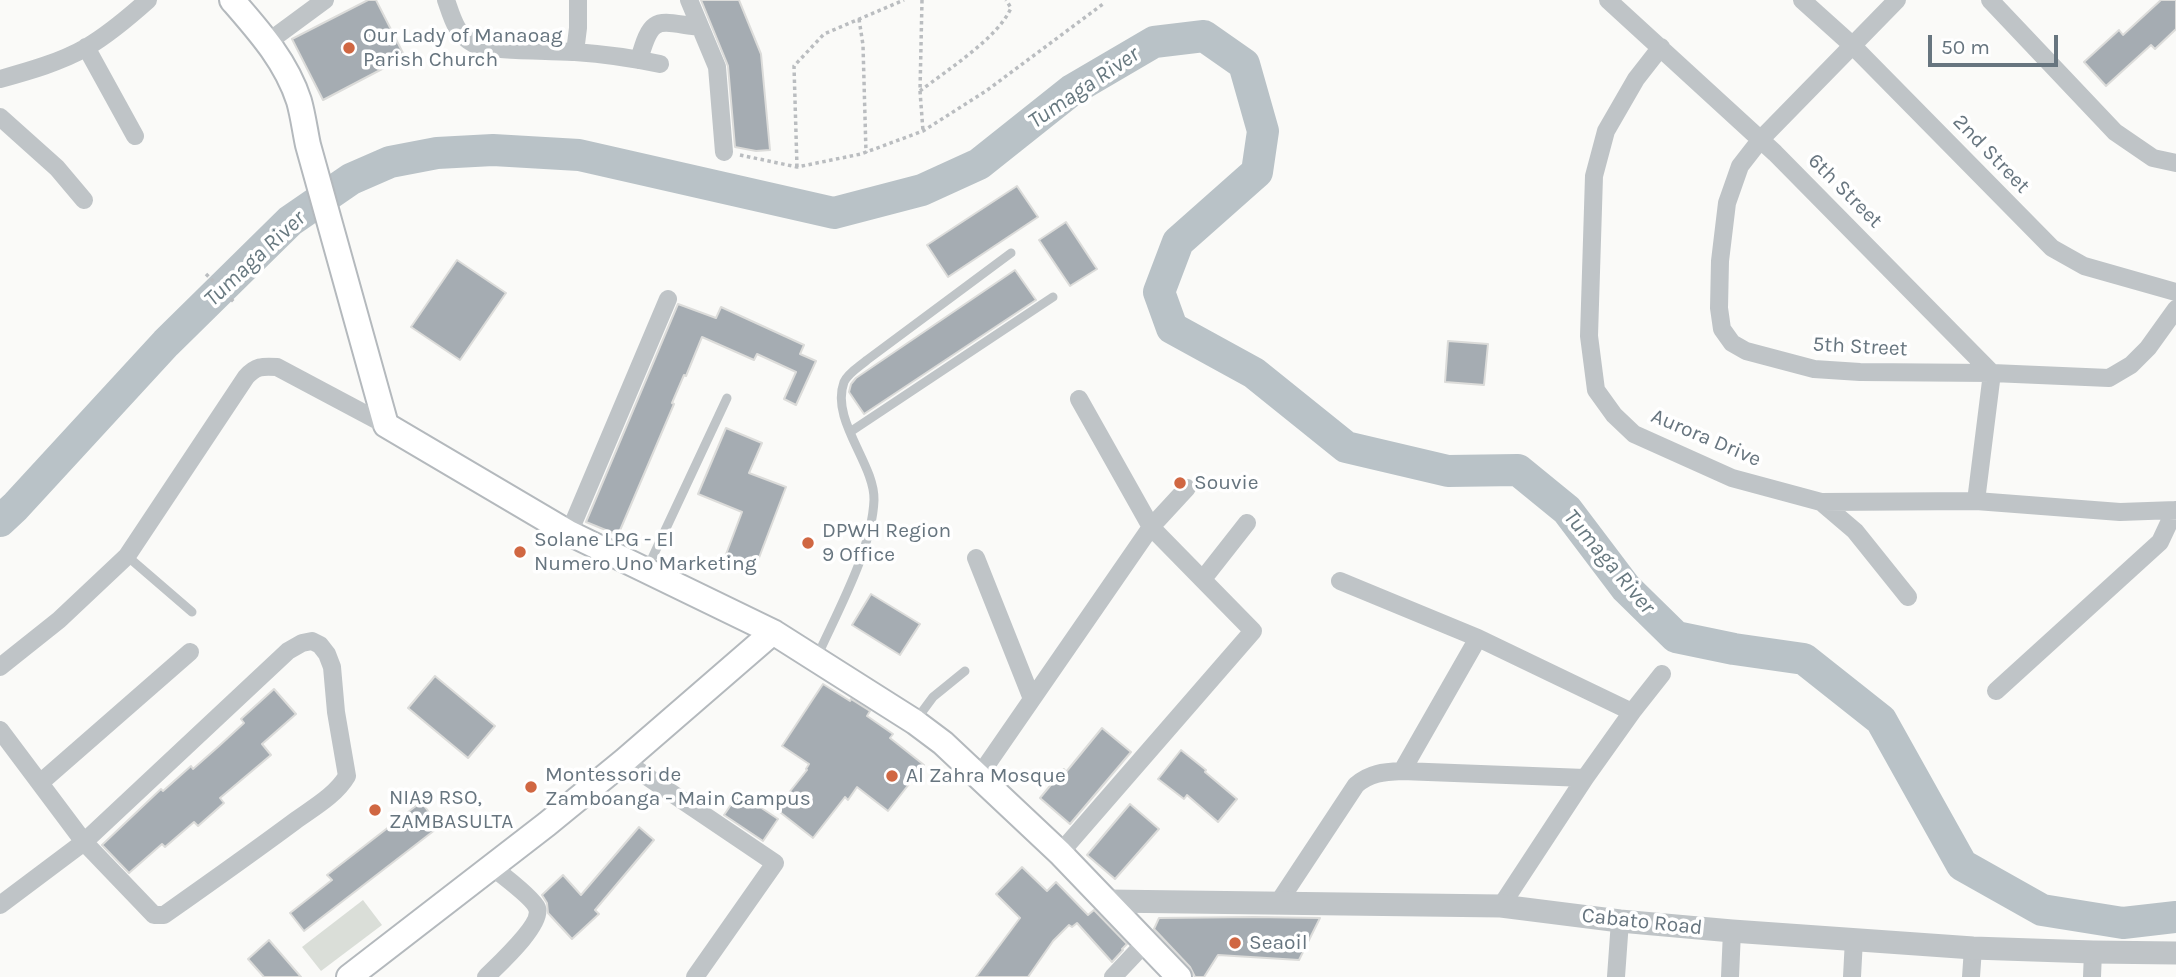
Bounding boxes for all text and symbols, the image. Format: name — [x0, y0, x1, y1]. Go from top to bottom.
scale bar — [1931, 21, 2060, 65]
place label: Our Lady of Manaoag Parish Church — [363, 23, 563, 73]
text: 50 m — [1941, 35, 1990, 59]
marker: Our Lady of Manaoag Parish Church — [341, 40, 357, 56]
water label: Tumaga River — [1023, 41, 1145, 135]
street label: 2nd Street — [1947, 109, 2035, 199]
street label: 6th Street — [1802, 148, 1888, 234]
water label: Tumaga River — [199, 205, 311, 313]
street label: 5th Street — [1812, 332, 1908, 362]
street label: Aurora Drive — [1647, 404, 1765, 472]
place label: Souvie — [1194, 470, 1258, 496]
marker: Souvie — [1172, 475, 1188, 491]
water label: Tumaga River — [1557, 504, 1661, 620]
place label: DPWH Region 9 Office — [822, 518, 951, 568]
place label: Solane LPG - El Numero Uno Marketing — [534, 527, 757, 577]
marker: DPWH Region 9 Office — [800, 535, 816, 551]
marker: Solane LPG - El Numero Uno Marketing — [512, 544, 528, 560]
place label: Montessori de Zamboanga - Main Campus — [545, 762, 811, 812]
place label: Al Zahra Mosque — [906, 763, 1066, 789]
marker: Al Zahra Mosque — [884, 768, 900, 784]
marker: Montessori de Zamboanga - Main Campus — [523, 779, 539, 795]
place label: NIA9 RSO, ZAMBASULTA — [389, 785, 513, 835]
marker: NIA9 RSO, ZAMBASULTA — [367, 802, 383, 818]
street label: Cabato Road — [1580, 903, 1704, 941]
place label: Seaoil — [1249, 930, 1308, 956]
marker: Seaoil — [1227, 935, 1243, 951]

